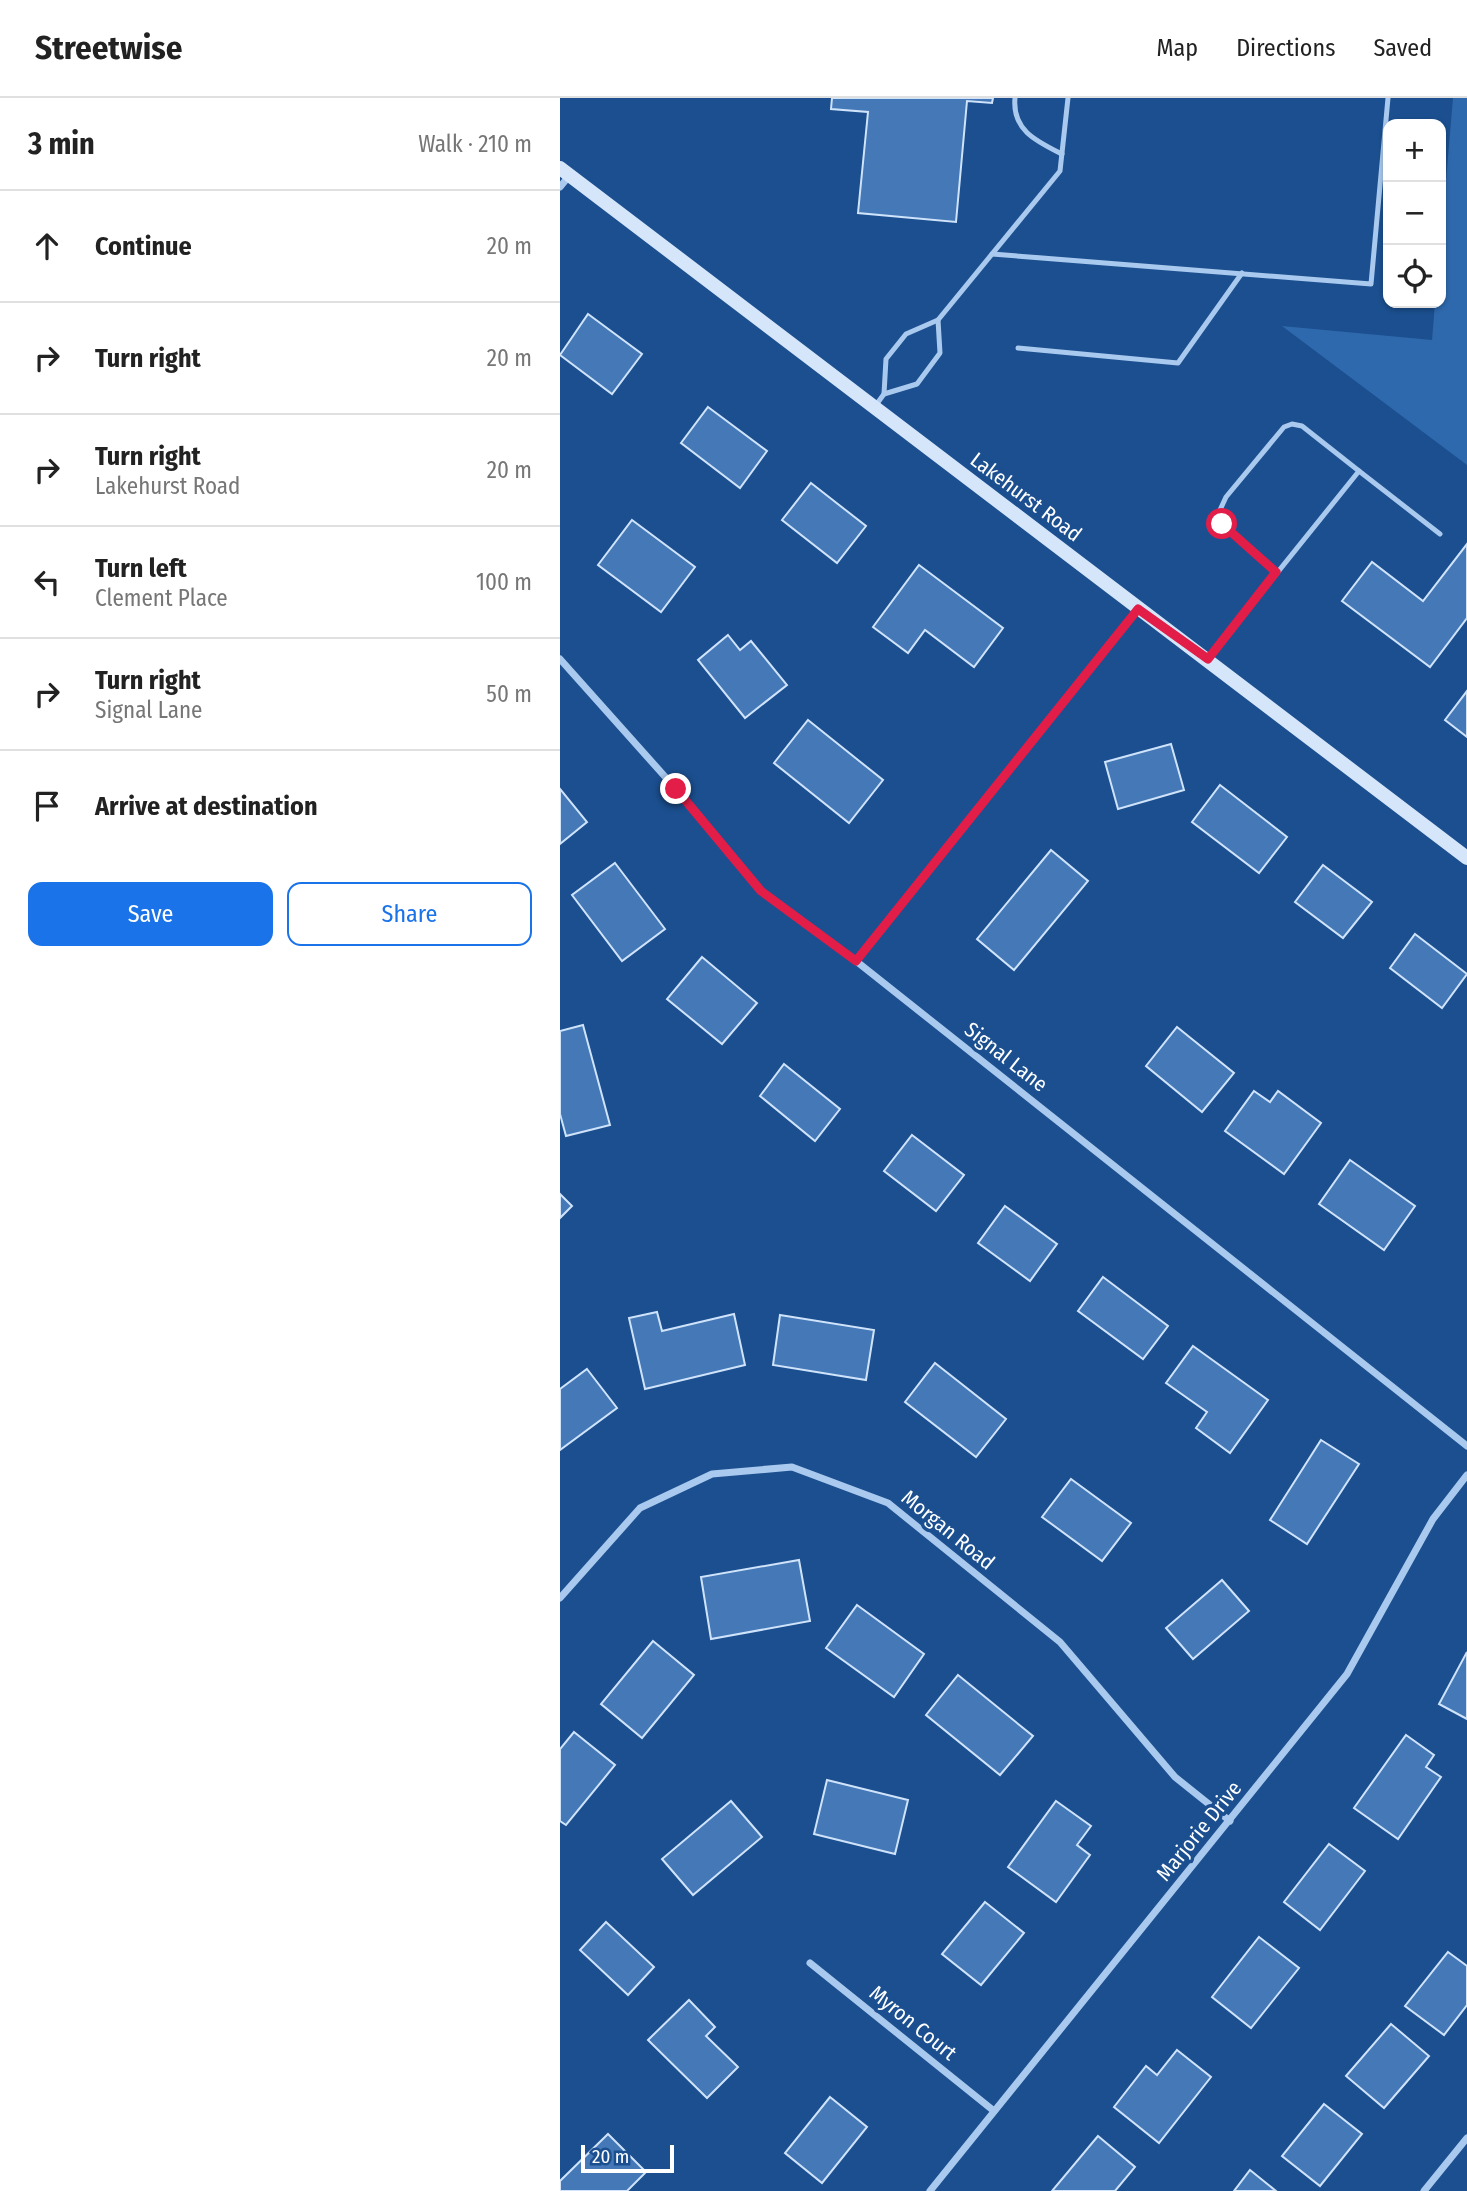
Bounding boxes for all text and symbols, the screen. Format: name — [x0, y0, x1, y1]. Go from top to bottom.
text: Streetwise — [35, 28, 182, 68]
text: Map — [1157, 34, 1198, 62]
text: Directions — [1236, 34, 1335, 62]
text: Saved — [1373, 34, 1432, 62]
map controls — [1383, 119, 1446, 308]
button: + — [1383, 119, 1446, 182]
text: 3 min — [28, 126, 95, 162]
text: Walk · 210 m — [418, 130, 532, 158]
button: − — [1383, 182, 1446, 245]
icon: ahead — [28, 227, 66, 265]
text: Continue — [95, 231, 192, 262]
text: 20 m — [487, 232, 532, 260]
button: locate — [1383, 245, 1446, 308]
icon: right — [28, 339, 66, 377]
text: Turn right — [95, 343, 201, 374]
text: 20 m — [487, 344, 532, 372]
text: Turn right — [95, 441, 201, 472]
street label: Lakehurst Road — [965, 447, 1087, 547]
icon: right — [28, 451, 66, 489]
text: 20 m — [487, 456, 532, 484]
text: Lakehurst Road — [95, 472, 240, 500]
route start — [1206, 508, 1237, 539]
text: Turn left — [95, 553, 187, 584]
icon: left — [28, 563, 66, 601]
text: 100 m — [476, 568, 532, 596]
text: Clement Place — [95, 584, 228, 612]
text: Turn right — [95, 665, 201, 696]
icon: right — [28, 675, 66, 713]
text: 50 m — [486, 680, 532, 708]
text: Signal Lane — [95, 696, 202, 724]
route end — [660, 773, 691, 804]
icon: arrive — [28, 787, 66, 825]
text: Arrive at destination — [95, 791, 318, 822]
button: Save — [28, 882, 273, 946]
button: Share — [287, 882, 532, 946]
street label: Signal Lane — [959, 1017, 1053, 1097]
street label: Morgan Road — [896, 1485, 1000, 1575]
street label: Marjorie Drive — [1151, 1776, 1247, 1886]
street label: Myron Court — [864, 1980, 962, 2066]
scale bar — [581, 2142, 674, 2174]
text: 20 m — [592, 2145, 629, 2168]

